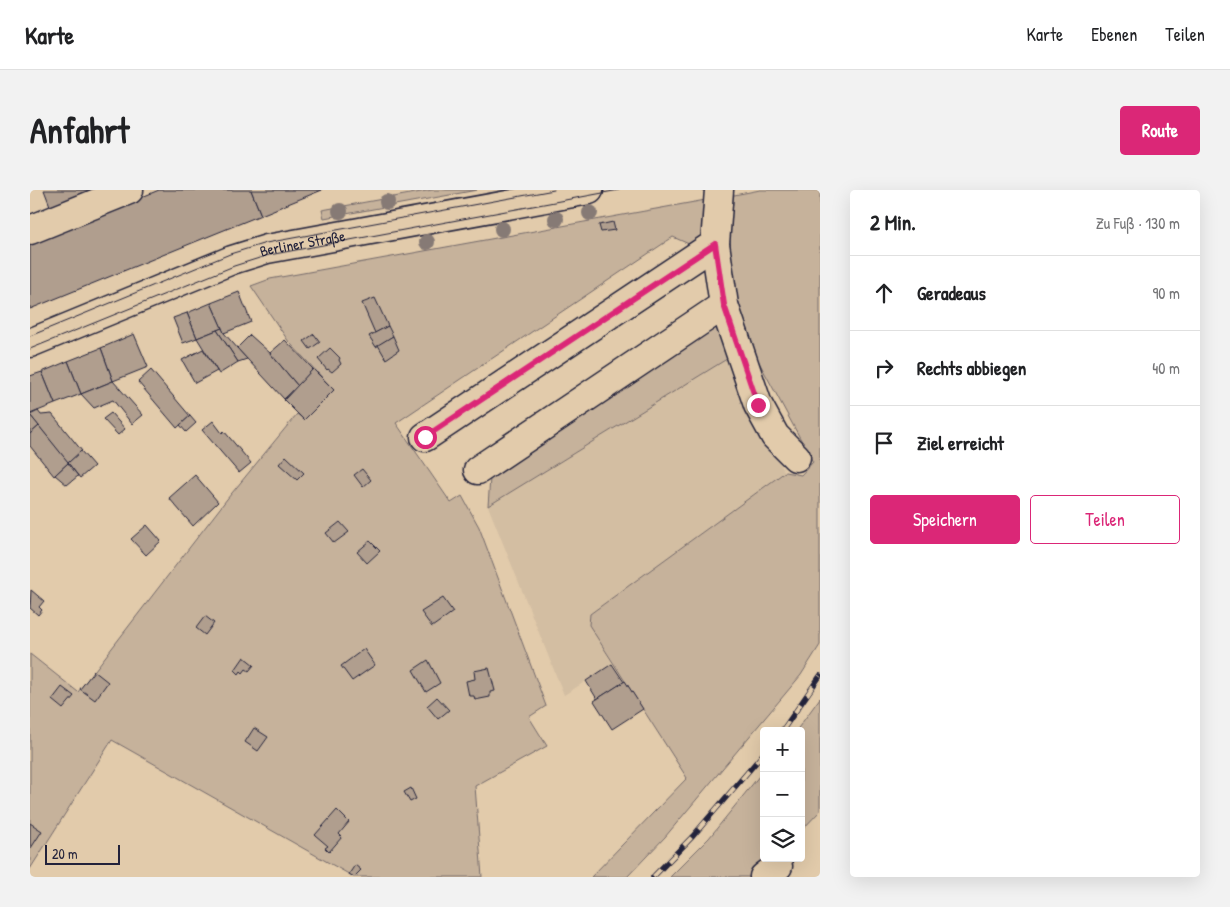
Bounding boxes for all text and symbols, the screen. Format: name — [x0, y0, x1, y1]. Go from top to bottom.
text: Karte — [25, 19, 74, 51]
text: Karte — [1027, 22, 1063, 47]
text: Ebenen — [1091, 22, 1137, 47]
text: Teilen — [1165, 22, 1205, 47]
button: Route — [1120, 106, 1200, 155]
text: Anfahrt — [30, 107, 129, 154]
text: 2 Min. — [870, 208, 916, 237]
text: Zu Fuß · 130 m — [1096, 212, 1180, 234]
street label: Berliner Straße — [257, 224, 347, 261]
icon: ahead — [870, 279, 898, 307]
text: Geradeaus — [917, 280, 986, 306]
text: 90 m — [1152, 282, 1180, 304]
icon: right — [870, 354, 898, 382]
text: Rechts abbiegen — [917, 355, 1026, 381]
text: 40 m — [1152, 357, 1180, 379]
route end — [747, 394, 770, 417]
route start — [414, 426, 437, 449]
icon: arrive — [870, 429, 898, 457]
text: Ziel erreicht — [917, 430, 1004, 456]
button: Speichern — [870, 495, 1020, 544]
button: Teilen — [1030, 495, 1180, 544]
map controls — [760, 727, 805, 862]
button: + — [760, 727, 805, 772]
button: − — [760, 772, 805, 817]
button: layers — [760, 817, 805, 862]
scale bar — [45, 842, 120, 865]
text: 20 m — [52, 844, 78, 863]

